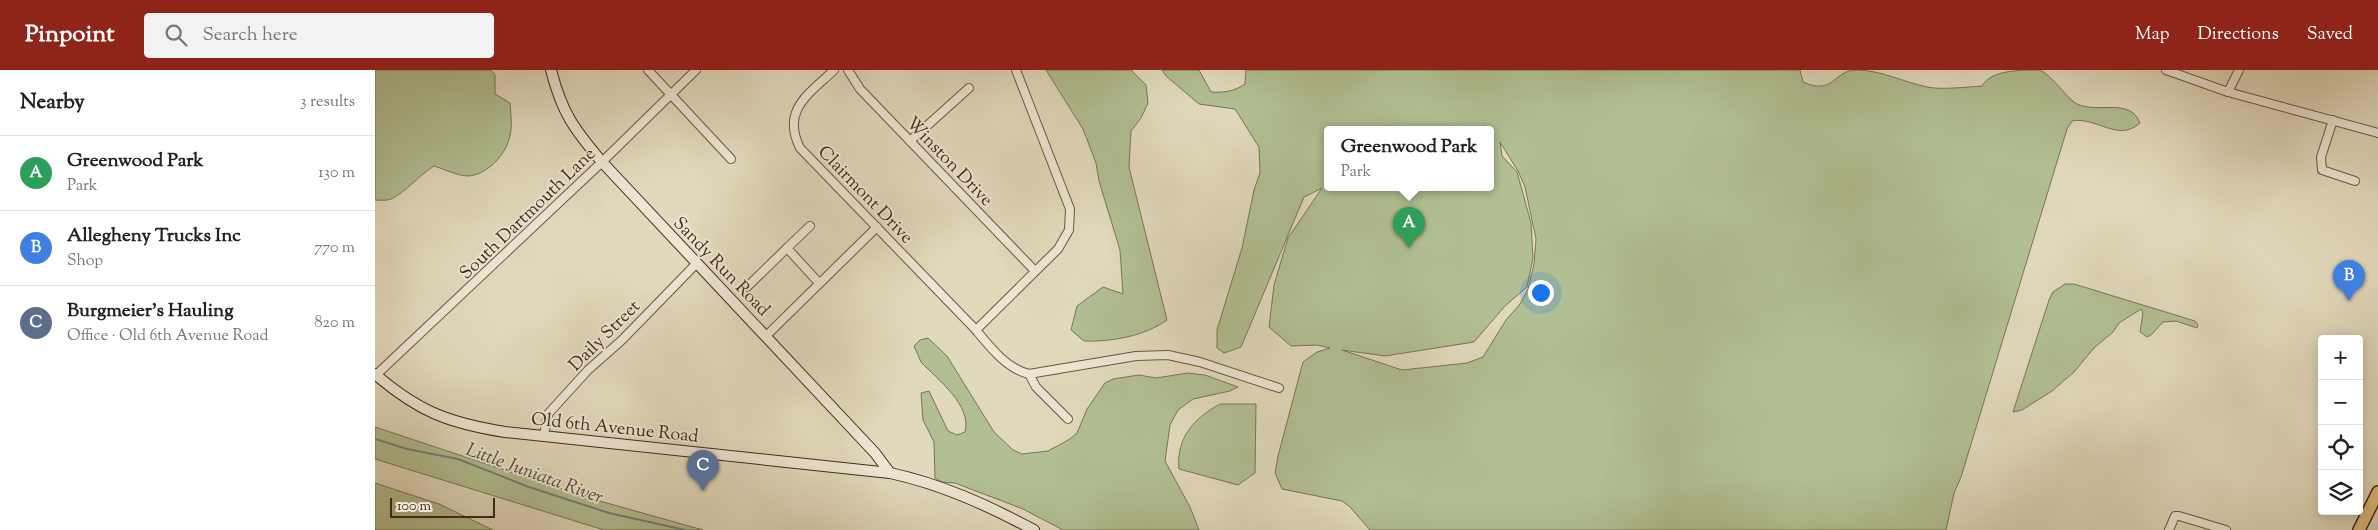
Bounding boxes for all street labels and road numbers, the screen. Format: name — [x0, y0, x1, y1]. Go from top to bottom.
street label: Winston Drive — [899, 112, 998, 213]
street label: Clairmont Drive — [811, 140, 918, 250]
street label: South Dartmouth Lane — [455, 143, 602, 286]
street label: Sandy Run Road — [666, 212, 775, 323]
street label: Daily Street — [564, 295, 647, 378]
street label: Old 6th Avenue Road — [530, 407, 700, 451]

